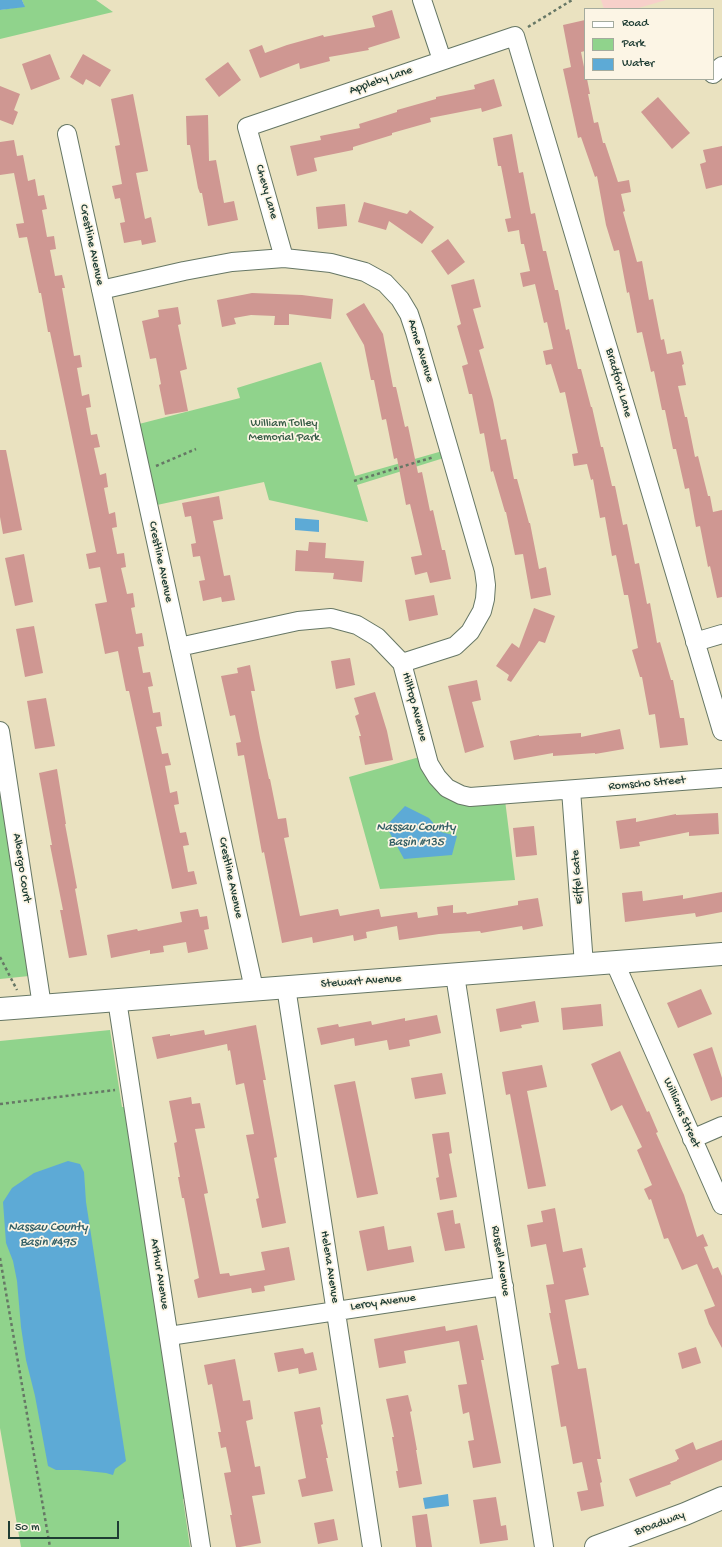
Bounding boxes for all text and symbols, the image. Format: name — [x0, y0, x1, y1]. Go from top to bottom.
legend — [584, 8, 714, 80]
text: Road — [622, 17, 648, 31]
text: Park — [622, 37, 645, 51]
text: Water — [622, 57, 654, 71]
street label: Appleby Lane — [348, 63, 414, 99]
street label: Chevy Lane — [251, 163, 281, 221]
street label: Crestline Avenue — [75, 203, 107, 287]
street label: Acme Avenue — [404, 318, 436, 384]
street label: Bradford Lane — [601, 347, 635, 419]
park label: William Tolley Memorial Park — [248, 417, 320, 445]
street label: Crestline Avenue — [144, 520, 176, 604]
street label: Hilltop Avenue — [398, 671, 430, 743]
street label: Romscho Street — [608, 773, 686, 795]
water label: Nassau County Basin #135 — [376, 820, 456, 851]
street label: Albergo Court — [8, 832, 34, 904]
street label: Crestline Avenue — [214, 836, 246, 920]
street label: Eiffel Gate — [569, 849, 587, 905]
street label: Stewart Avenue — [320, 972, 402, 992]
street label: Williams Street — [659, 1076, 703, 1150]
water label: Nassau County Basin #495 — [8, 1220, 88, 1251]
street label: Russell Avenue — [487, 1225, 513, 1297]
street label: Helena Avenue — [316, 1230, 342, 1304]
street label: Arthur Avenue — [146, 1238, 172, 1310]
street label: Leroy Avenue — [349, 1291, 417, 1315]
street label: Broadway — [633, 1508, 687, 1540]
scale bar — [10, 1513, 121, 1539]
text: 50 m — [15, 1521, 40, 1535]

